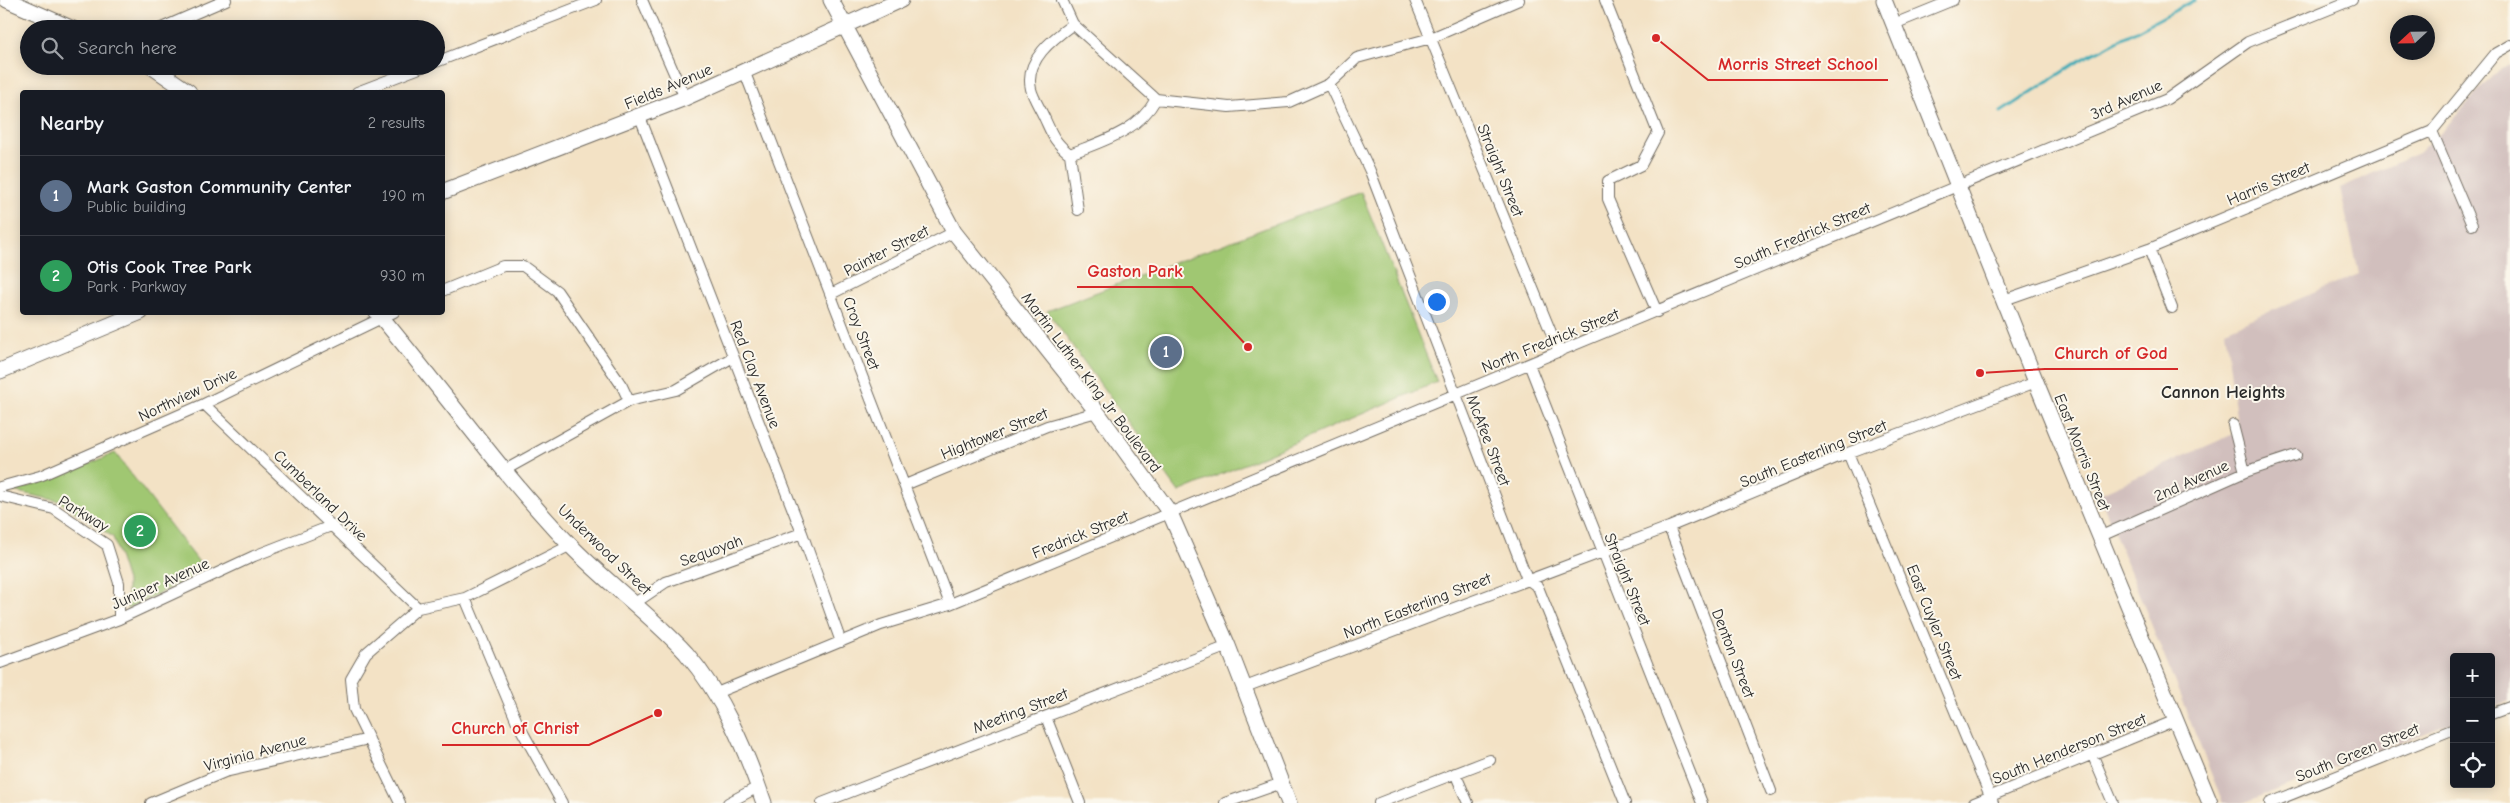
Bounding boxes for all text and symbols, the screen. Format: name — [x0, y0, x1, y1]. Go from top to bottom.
north arrow — [2390, 15, 2435, 60]
search box — [20, 20, 445, 75]
icon: search — [38, 34, 66, 62]
text: Search here — [78, 37, 177, 59]
callout: Morris Street School — [1708, 47, 1888, 80]
text: Morris Street School — [1718, 54, 1878, 75]
street label: Fields Avenue — [622, 60, 715, 113]
street label: 3rd Avenue — [2088, 76, 2165, 124]
text: Nearby — [40, 111, 104, 135]
text: 2 results — [368, 114, 425, 132]
street label: Straight Street — [1473, 121, 1527, 220]
street label: Harris Street — [2224, 158, 2313, 209]
text: Mark Gaston Community Center — [87, 176, 351, 198]
text: 1 — [53, 187, 59, 205]
text: 190 m — [382, 187, 425, 205]
text: Public building — [87, 198, 186, 216]
street label: South Fredrick Street — [1731, 199, 1874, 273]
street label: Painter Street — [841, 222, 932, 280]
callout: Gaston Park — [1077, 254, 1192, 287]
text: Otis Cook Tree Park — [87, 256, 251, 278]
text: Gaston Park — [1087, 261, 1183, 282]
text: 2 — [52, 267, 60, 285]
text: 930 m — [380, 267, 425, 285]
text: Park · Parkway — [87, 278, 186, 296]
street label: Martin Luther King Jr Boulevard — [1018, 289, 1165, 476]
your location — [1424, 289, 1450, 315]
street label: Croy Street — [839, 294, 883, 373]
street label: North Fredrick Street — [1479, 305, 1622, 377]
street label: Red Clay Avenue — [726, 318, 784, 431]
pin: 1 — [1150, 333, 1182, 371]
callout: Church of God — [2045, 336, 2178, 369]
text: Church of God — [2054, 343, 2168, 364]
street label: Northview Drive — [135, 364, 239, 426]
district label: Cannon Heights — [2161, 382, 2285, 403]
street label: East Morris Street — [2050, 391, 2114, 514]
street label: McAfee Street — [1462, 392, 1514, 489]
street label: Hightower Street — [938, 404, 1051, 464]
street label: South Easterling Street — [1737, 416, 1890, 492]
street label: Cumberland Drive — [270, 447, 371, 545]
street label: 2nd Avenue — [2151, 456, 2232, 505]
street label: Parkway — [55, 492, 113, 536]
street label: Underwood Street — [554, 501, 655, 599]
street label: Fredrick Street — [1029, 507, 1132, 562]
pin: 2 — [124, 512, 156, 550]
street label: Straight Street — [1600, 530, 1654, 629]
street label: Sequoyah — [678, 531, 745, 571]
street label: Juniper Avenue — [109, 554, 212, 613]
street label: East Cuyler Street — [1903, 562, 1966, 683]
street label: North Easterling Street — [1341, 569, 1494, 642]
street label: Denton Street — [1708, 606, 1758, 701]
map controls — [2450, 653, 2495, 788]
button: + — [2450, 653, 2495, 698]
street label: Meeting Street — [970, 684, 1071, 737]
button: − — [2450, 698, 2495, 743]
street label: South Henderson Street — [1990, 710, 2149, 788]
callout: Church of Christ — [442, 712, 589, 745]
text: Church of Christ — [451, 718, 580, 739]
street label: South Green Street — [2293, 720, 2422, 786]
street label: Virginia Avenue — [202, 731, 308, 775]
button: locate — [2450, 743, 2495, 788]

